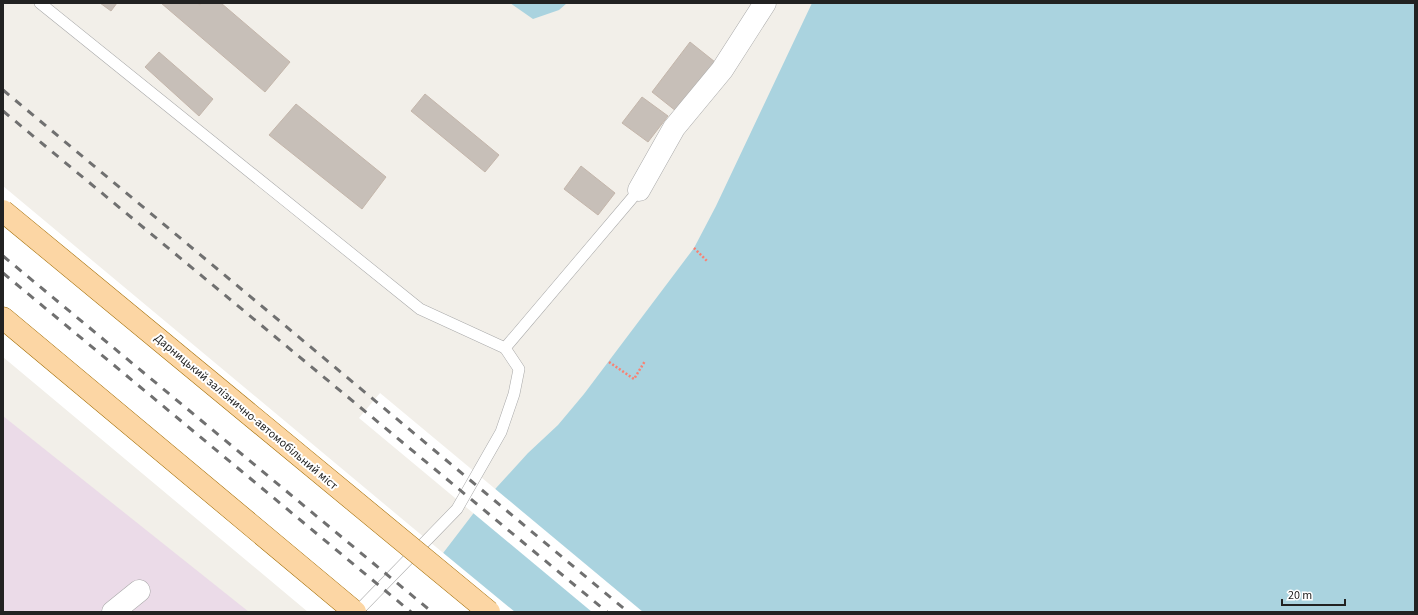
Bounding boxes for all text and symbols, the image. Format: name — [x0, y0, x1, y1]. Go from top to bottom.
street label: Дарницький залізнично-автомобільний міст — [150, 330, 342, 494]
scale bar — [1282, 581, 1345, 607]
text: 20 m — [1288, 587, 1312, 604]

